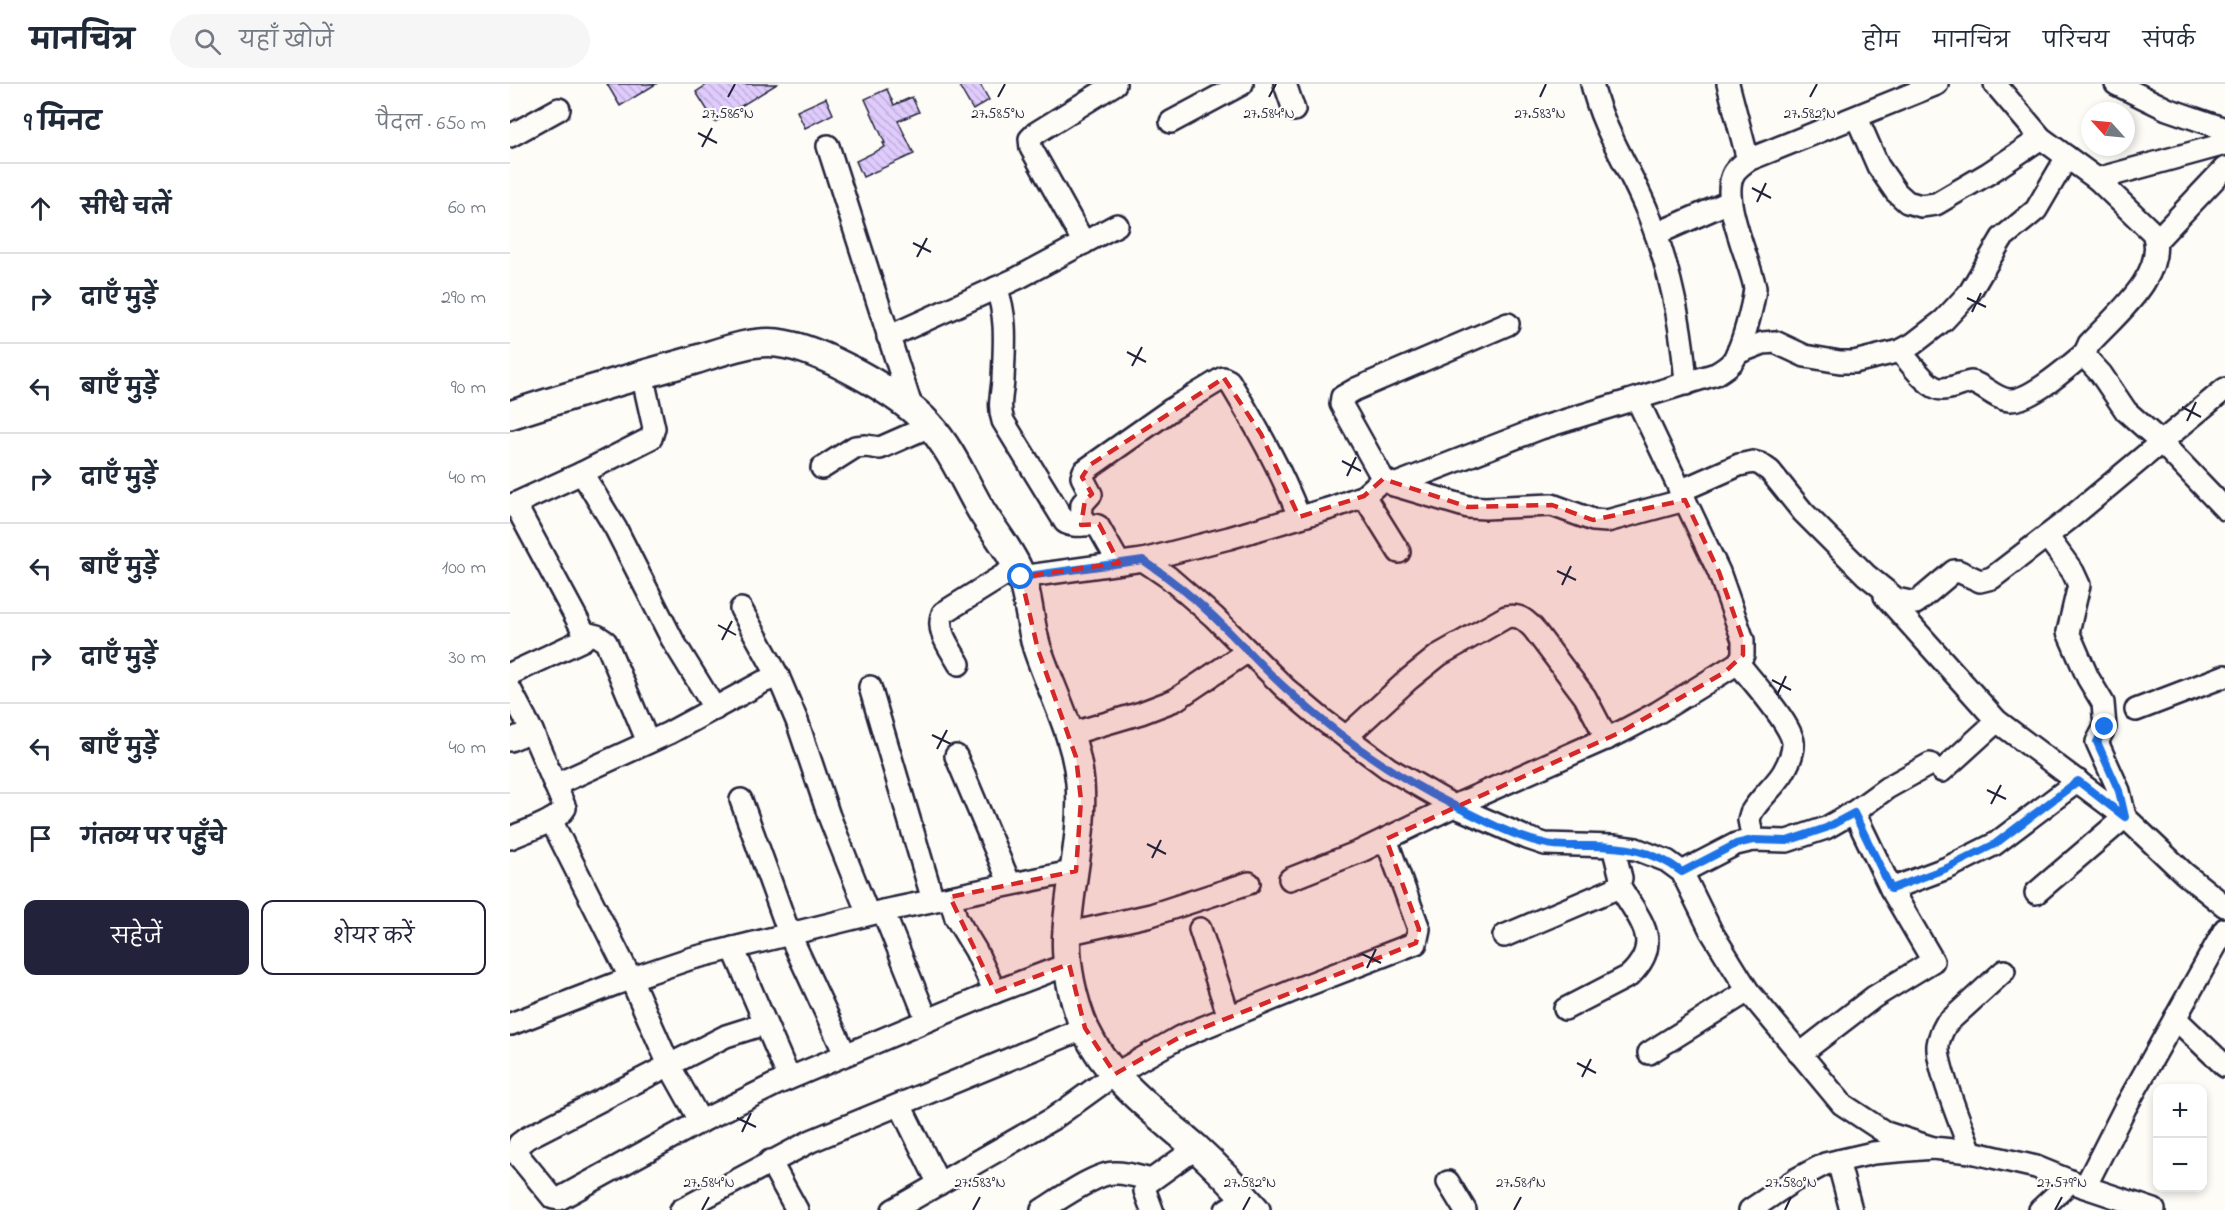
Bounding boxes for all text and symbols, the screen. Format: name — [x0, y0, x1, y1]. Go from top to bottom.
search box — [170, 14, 590, 68]
text: मानचित्र — [30, 22, 134, 63]
icon: search — [191, 25, 224, 58]
text: यहाँ खोजें — [239, 26, 334, 58]
text: होम — [1863, 27, 1900, 57]
text: मानचित्र — [1933, 27, 2010, 57]
text: परिचय — [2043, 27, 2109, 57]
text: संपर्क — [2142, 27, 2195, 57]
north arrow — [2081, 102, 2135, 156]
text: 27.586°N — [702, 103, 754, 125]
text: 27.585°N — [971, 103, 1025, 125]
text: 27.584°N — [1243, 103, 1295, 125]
text: 27.583°N — [1514, 103, 1566, 125]
text: 27.582°N — [1784, 103, 1836, 125]
text: 9 मिनट — [24, 105, 101, 143]
text: पैदल · 650 m — [376, 110, 486, 139]
icon: ahead — [24, 192, 57, 225]
text: सीधे चलें — [81, 193, 171, 225]
text: 60 m — [448, 194, 486, 223]
icon: right — [24, 282, 57, 315]
text: दाएँ मुड़ें — [81, 283, 157, 315]
text: 290 m — [441, 284, 486, 313]
icon: left — [24, 372, 57, 405]
text: बाएँ मुड़ें — [81, 373, 158, 405]
text: 90 m — [451, 374, 486, 403]
icon: right — [24, 462, 57, 495]
text: दाएँ मुड़ें — [81, 463, 157, 495]
text: 40 m — [449, 464, 486, 493]
icon: left — [24, 552, 57, 585]
text: बाएँ मुड़ें — [81, 553, 158, 585]
text: 100 m — [442, 554, 486, 583]
route start — [1007, 563, 1033, 589]
icon: right — [24, 642, 57, 675]
text: दाएँ मुड़ें — [81, 643, 157, 675]
text: 30 m — [449, 644, 486, 673]
route end — [2091, 713, 2117, 739]
icon: left — [24, 732, 57, 765]
text: बाएँ मुड़ें — [81, 733, 158, 765]
text: 40 m — [449, 734, 486, 763]
icon: arrive — [24, 822, 57, 855]
text: गंतव्य पर पहुँचे — [81, 823, 226, 855]
button: सहेजें — [24, 900, 249, 975]
button: शेयर करें — [261, 900, 486, 975]
map controls — [2153, 1084, 2207, 1192]
button: + — [2153, 1084, 2207, 1138]
button: − — [2153, 1138, 2207, 1192]
text: 27.584°N — [683, 1172, 735, 1194]
text: 27.583°N — [954, 1172, 1006, 1194]
text: 27.582°N — [1224, 1172, 1276, 1194]
text: 27.581°N — [1496, 1172, 1546, 1194]
text: 27.580°N — [1765, 1172, 1817, 1194]
text: 27.579°N — [2037, 1172, 2087, 1194]

